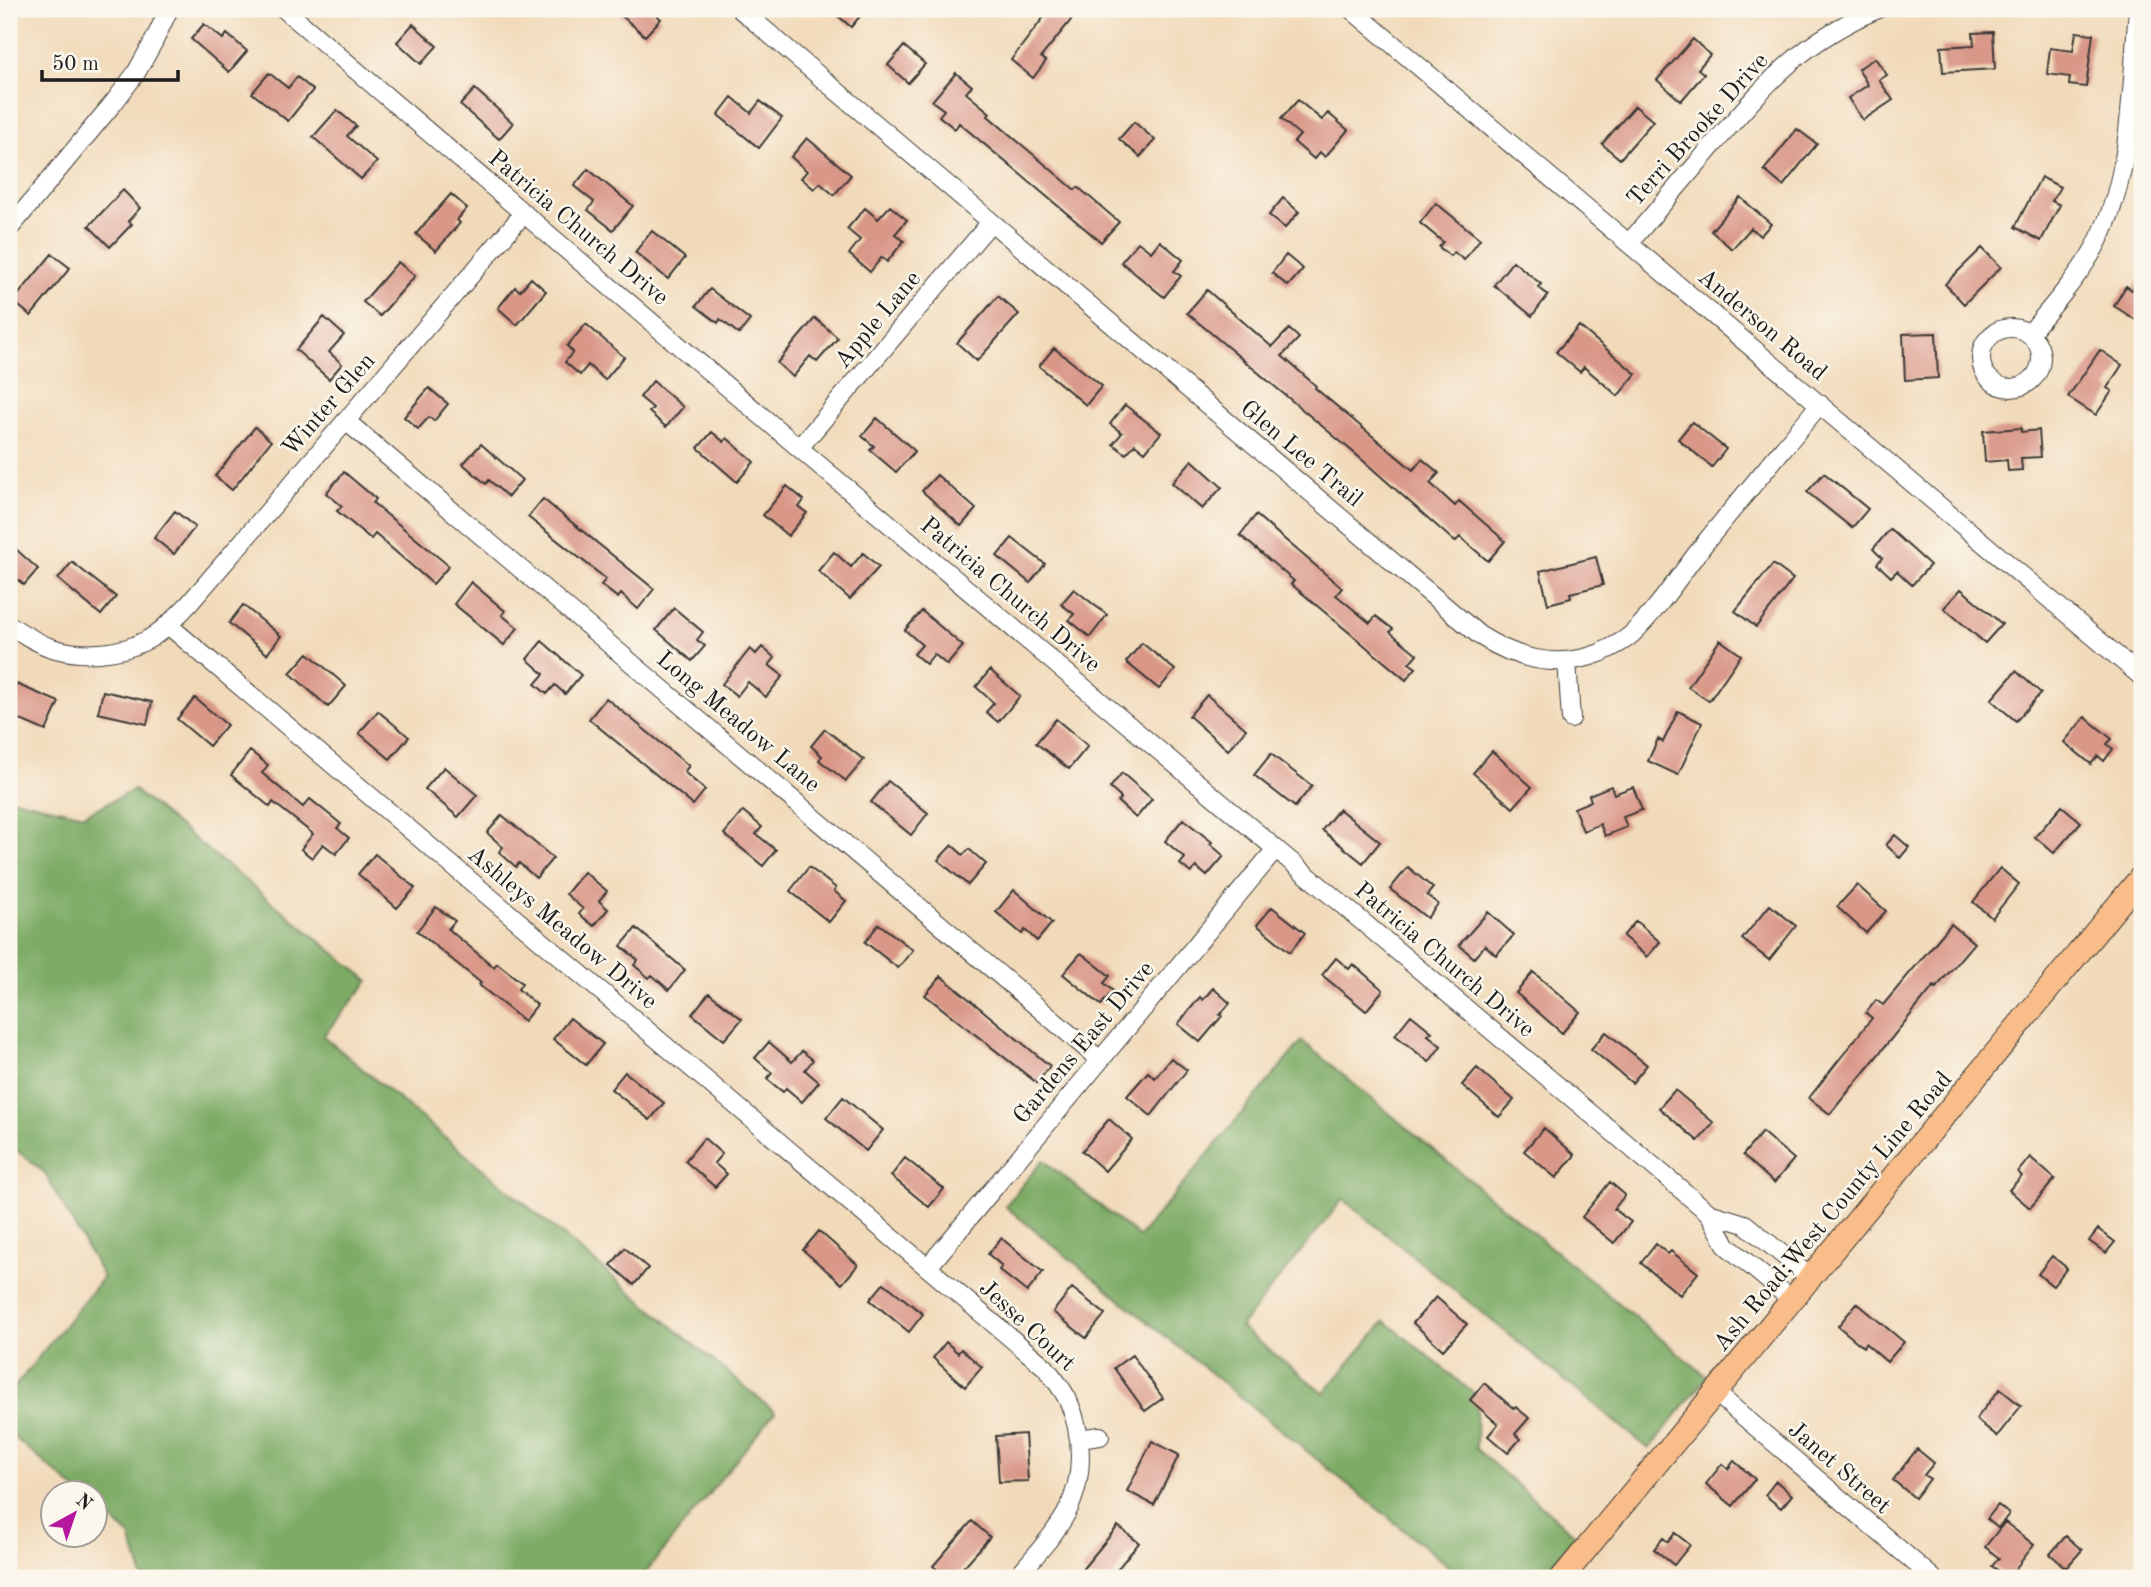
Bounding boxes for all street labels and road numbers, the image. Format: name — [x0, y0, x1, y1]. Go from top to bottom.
street label: Terri Brooke Drive — [1623, 49, 1773, 212]
street label: Patricia Church Drive — [483, 146, 672, 311]
street label: Anderson Road — [1693, 265, 1831, 386]
street label: Apple Lane — [831, 267, 926, 374]
street label: Winter Glen — [279, 349, 381, 461]
street label: Glen Lee Trail — [1235, 397, 1366, 512]
street label: Patricia Church Drive — [915, 513, 1104, 678]
street label: Long Meadow Lane — [651, 647, 824, 798]
street label: Ashleys Meadow Drive — [462, 842, 661, 1015]
street label: Patricia Church Drive — [1349, 878, 1538, 1043]
street label: Gardens East Drive — [1010, 957, 1159, 1129]
street label: Ash Road;West County Line Road — [1710, 1068, 1957, 1357]
street label: Jesse Court — [974, 1276, 1079, 1377]
street label: Janet Street — [1783, 1418, 1895, 1519]

